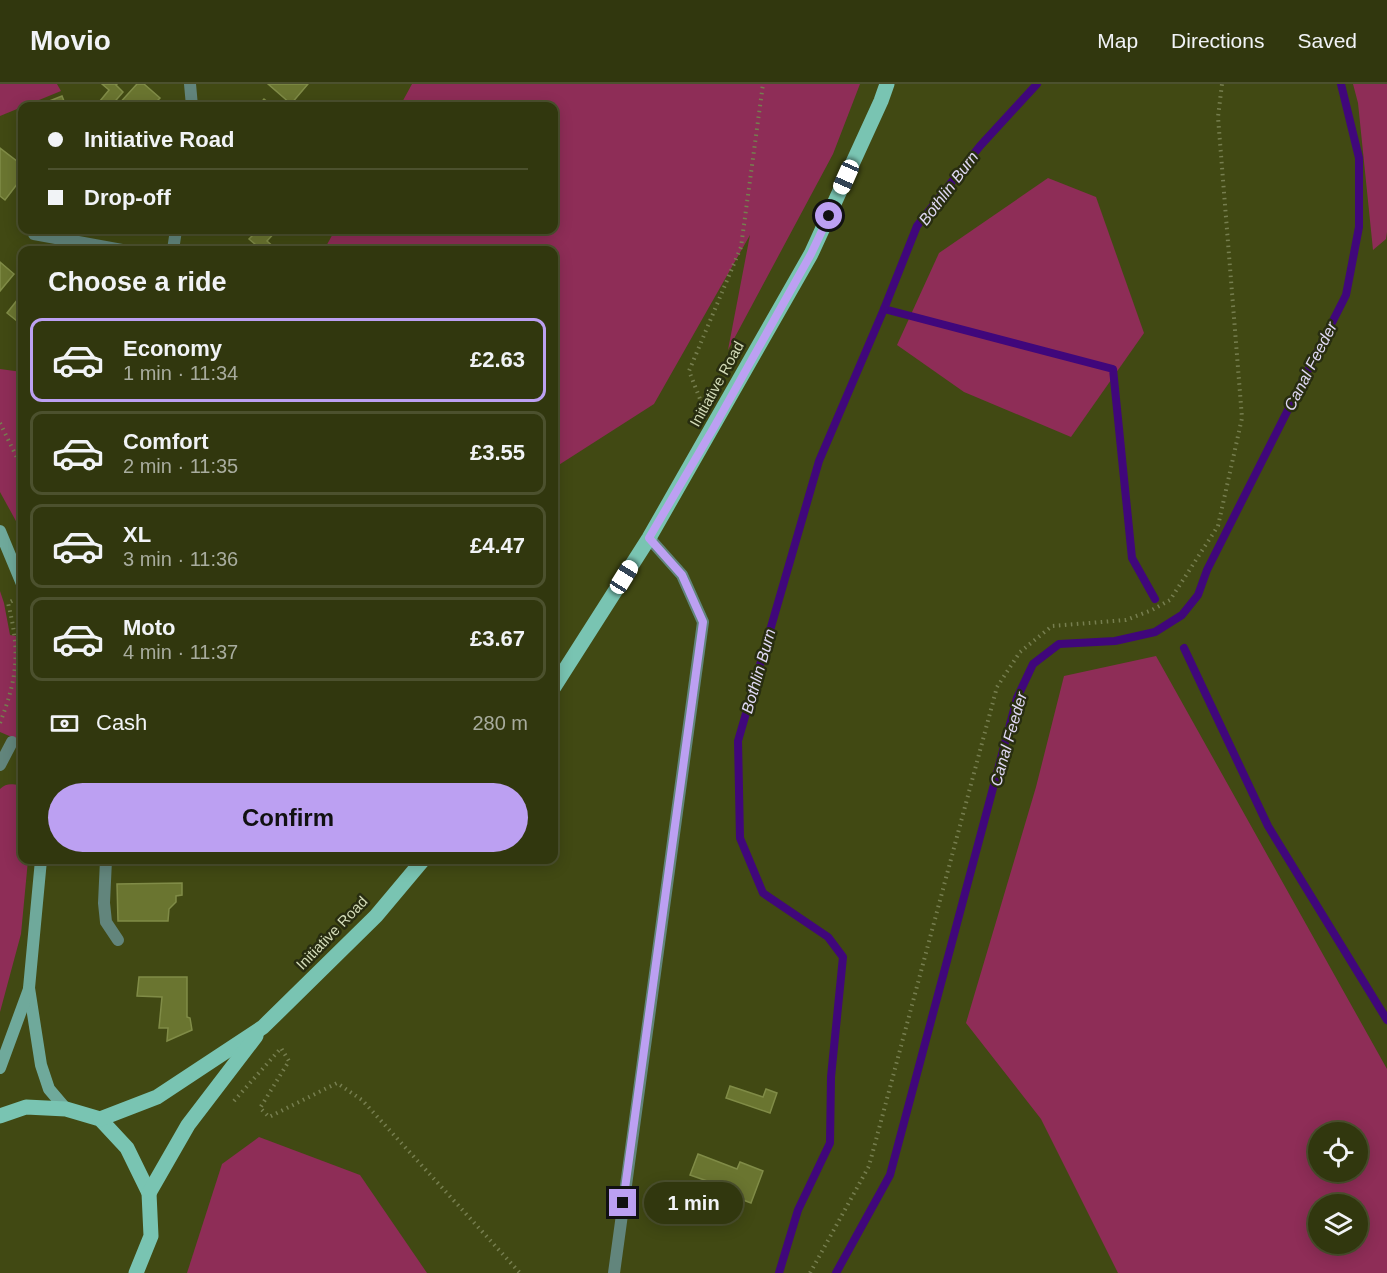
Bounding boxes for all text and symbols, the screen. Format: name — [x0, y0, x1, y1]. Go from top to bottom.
text: Movio — [30, 25, 111, 56]
text: Map — [1097, 29, 1138, 52]
text: Directions — [1171, 29, 1264, 52]
text: Saved — [1297, 29, 1357, 52]
text: Initiative Road — [84, 127, 234, 152]
water label: Bothlin Burn — [915, 148, 981, 228]
car — [830, 157, 862, 197]
text: Drop-off — [84, 185, 171, 210]
route start — [815, 202, 842, 229]
text: Choose a ride — [48, 267, 227, 297]
water label: Canal Feeder — [1281, 319, 1340, 413]
icon: car — [51, 333, 105, 387]
text: Economy — [123, 336, 222, 361]
street label: Initiative Road — [686, 338, 747, 429]
text: £2.63 — [470, 347, 525, 372]
text: 1 min · 11:34 — [123, 362, 238, 384]
icon: car — [51, 426, 105, 480]
text: Comfort — [123, 429, 209, 454]
text: £3.55 — [470, 440, 525, 465]
text: 2 min · 11:35 — [123, 455, 238, 477]
icon: car — [51, 519, 105, 573]
text: XL — [123, 522, 151, 547]
text: £4.47 — [470, 533, 525, 558]
text: 3 min · 11:36 — [123, 548, 238, 570]
car — [607, 557, 641, 597]
icon: car — [51, 612, 105, 666]
text: Moto — [123, 615, 176, 640]
text: £3.67 — [470, 626, 525, 651]
water label: Bothlin Burn — [738, 627, 779, 715]
text: 4 min · 11:37 — [123, 641, 238, 663]
water label: Canal Feeder — [987, 690, 1030, 788]
icon: cash — [48, 707, 81, 740]
text: Cash — [96, 710, 147, 735]
text: 280 m — [472, 712, 528, 734]
button: Confirm — [48, 783, 528, 852]
street label: Initiative Road — [293, 893, 371, 973]
map controls — [1308, 1122, 1368, 1254]
button: locate — [1308, 1122, 1368, 1182]
callout: 1 min — [644, 1182, 743, 1224]
route end — [609, 1189, 636, 1216]
text: 1 min — [667, 1192, 720, 1214]
button: layers — [1308, 1194, 1368, 1254]

